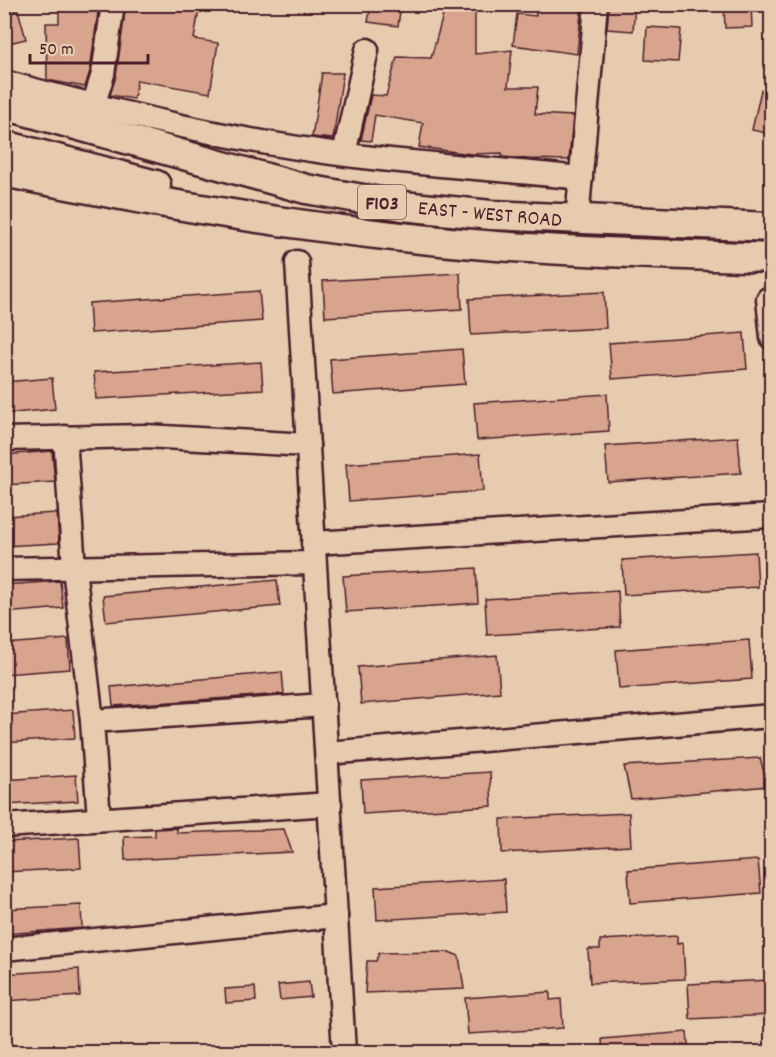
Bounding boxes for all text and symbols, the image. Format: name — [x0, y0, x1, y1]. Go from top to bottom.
scale bar — [30, 27, 148, 65]
text: 50 m — [39, 38, 74, 63]
road number: F103 — [358, 185, 406, 219]
street label: EAST - WEST ROAD — [417, 195, 563, 237]

